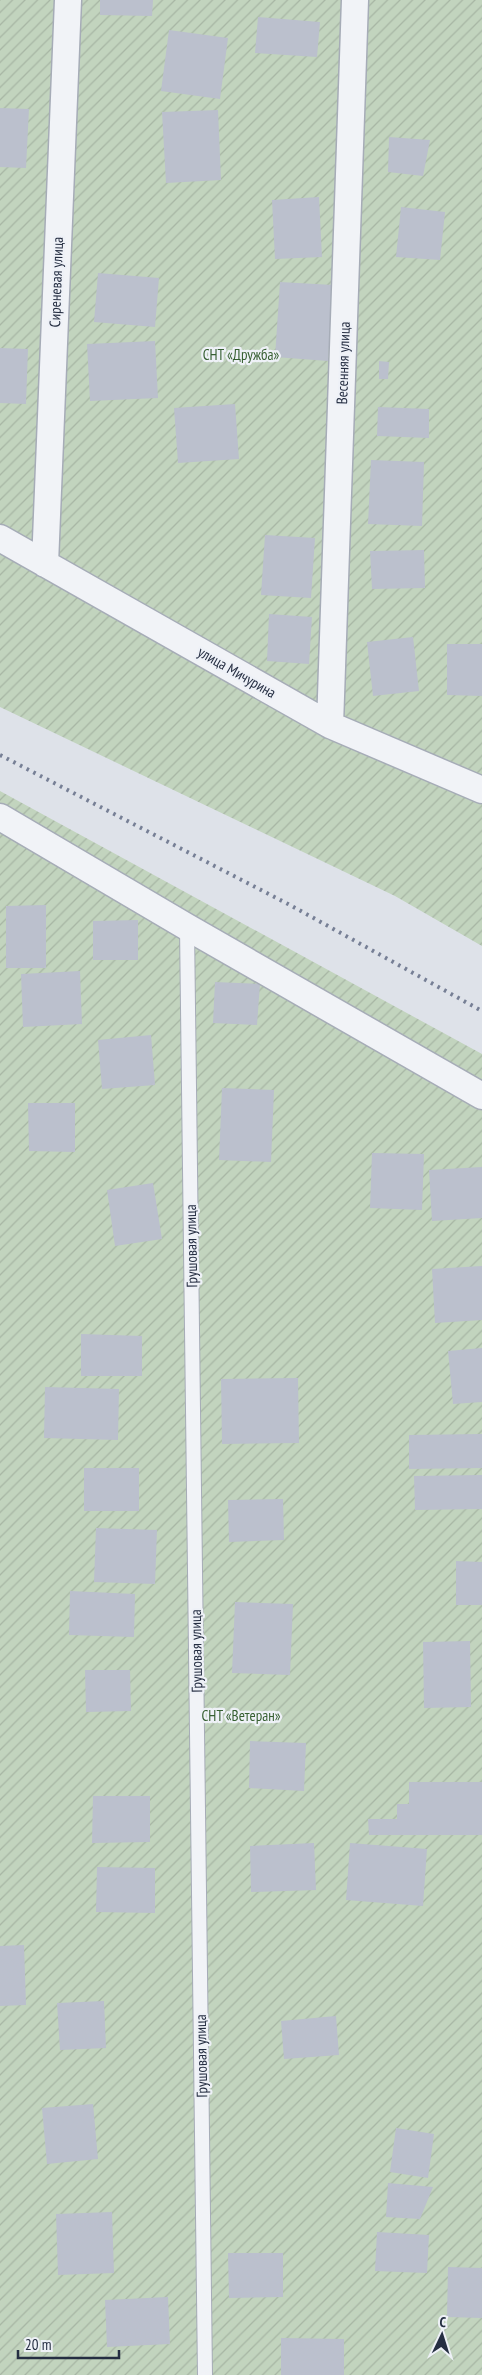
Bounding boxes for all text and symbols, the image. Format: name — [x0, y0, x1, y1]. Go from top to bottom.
street label: Сиреневая улица — [45, 236, 67, 328]
street label: Весенняя улица — [332, 321, 354, 405]
park label: СНТ «Дружба» — [203, 345, 279, 364]
street label: улица Мичурина — [194, 642, 280, 702]
street label: Грушовая улица — [181, 1204, 201, 1288]
street label: Грушовая улица — [186, 1609, 206, 1693]
park label: СНТ «Ветеран» — [201, 1706, 281, 1725]
street label: Грушовая улица — [191, 2014, 211, 2098]
north arrow — [417, 2310, 467, 2360]
text: С — [439, 2313, 447, 2331]
scale bar — [18, 2328, 119, 2360]
text: 20 m — [25, 2335, 51, 2354]

